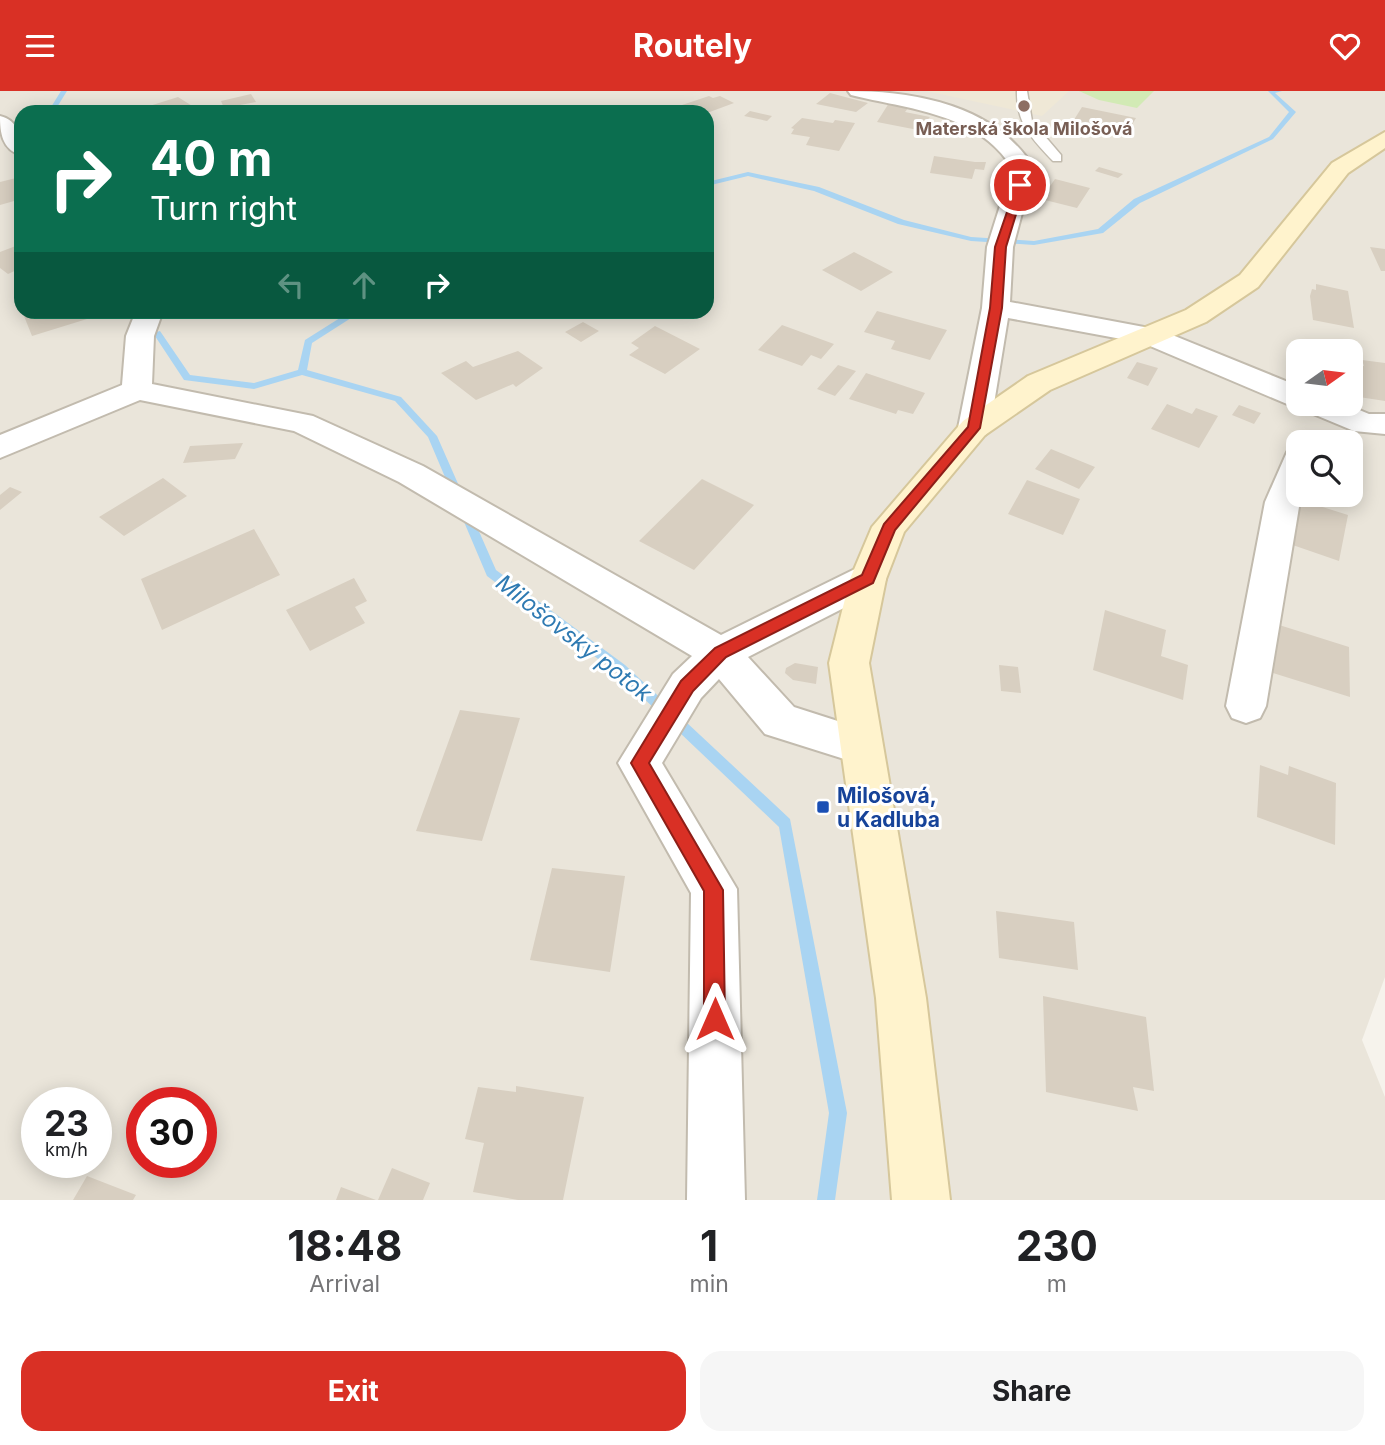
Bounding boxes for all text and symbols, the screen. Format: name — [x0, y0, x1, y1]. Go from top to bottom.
text: Routely — [633, 26, 752, 65]
icon: menu — [21, 27, 59, 65]
icon: heart — [1326, 27, 1364, 65]
marker: Materská škola Milošová — [1016, 98, 1032, 114]
place label: Materská škola Milošová — [915, 118, 1133, 139]
text: 40 m — [150, 129, 273, 188]
icon: right — [35, 133, 126, 224]
pin — [990, 155, 1050, 215]
icon: arrive — [1001, 166, 1039, 204]
text: Turn right — [150, 189, 297, 228]
icon: left — [272, 266, 310, 304]
icon: ahead — [345, 266, 383, 304]
icon: right — [418, 266, 456, 304]
north arrow — [1286, 339, 1363, 417]
map controls — [1286, 339, 1363, 507]
button: search — [1286, 430, 1363, 507]
water label: Milošovský potok — [491, 568, 658, 708]
place label: Milošová, u Kadluba — [837, 783, 940, 832]
marker: Milošová, u Kadluba — [815, 799, 831, 815]
position arrow — [678, 982, 752, 1056]
speed limit sign: 30 — [126, 1087, 217, 1178]
text: 23 — [44, 1102, 89, 1144]
text: km/h — [45, 1139, 88, 1160]
text: 18:48 — [287, 1220, 402, 1271]
text: 1 — [700, 1220, 718, 1271]
text: 230 — [1016, 1220, 1098, 1271]
text: Arrival — [309, 1270, 380, 1298]
text: min — [690, 1270, 729, 1298]
text: m — [1047, 1270, 1067, 1298]
button: Exit — [21, 1351, 686, 1431]
button: Share — [700, 1351, 1364, 1431]

